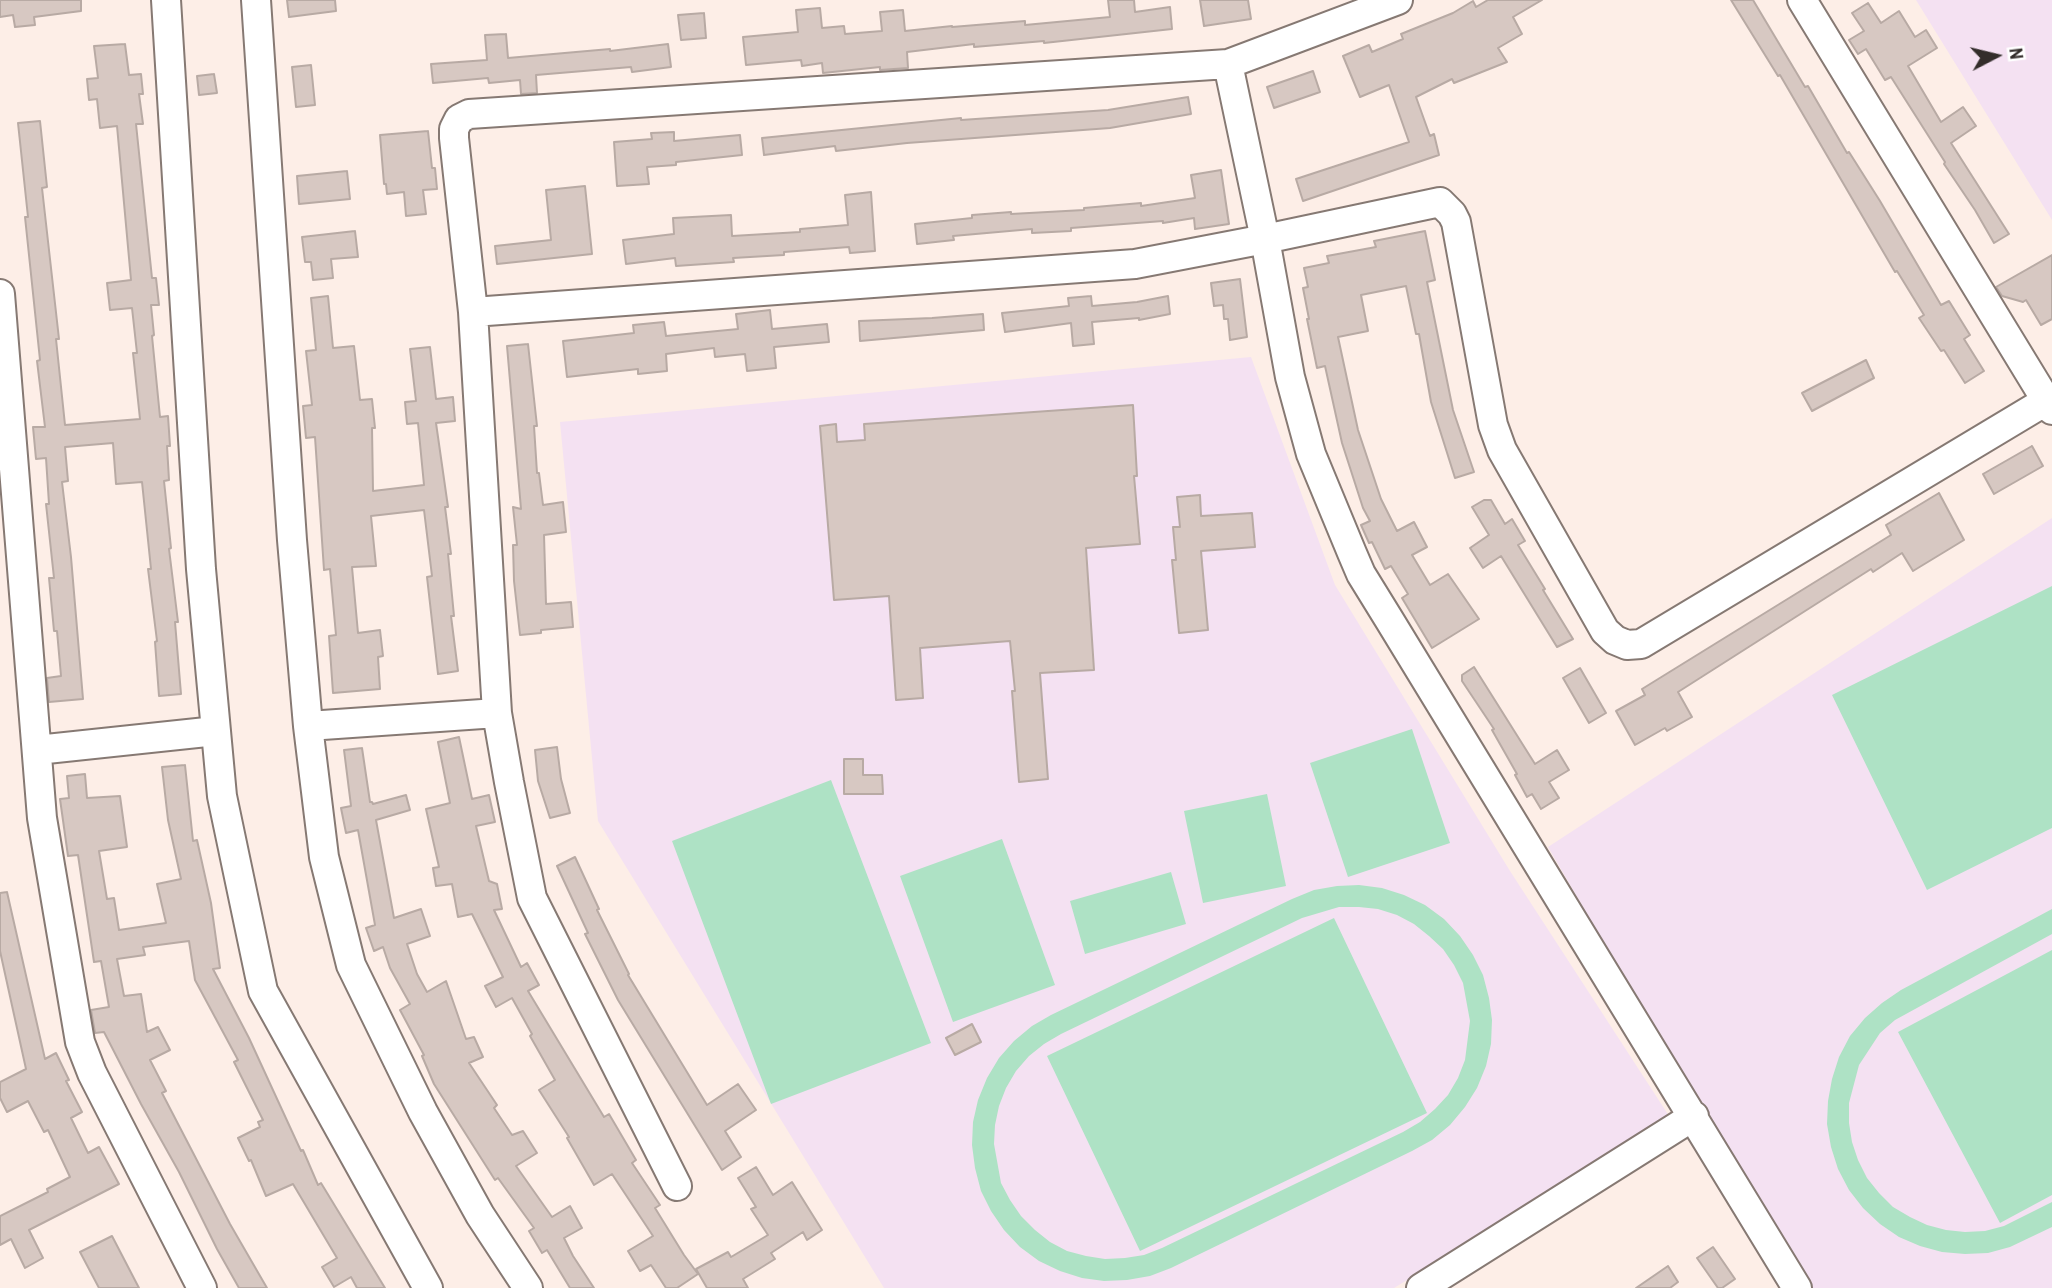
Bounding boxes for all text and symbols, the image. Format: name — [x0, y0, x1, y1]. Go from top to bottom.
north arrow — [1961, 21, 2031, 91]
text: N — [2003, 46, 2030, 61]

